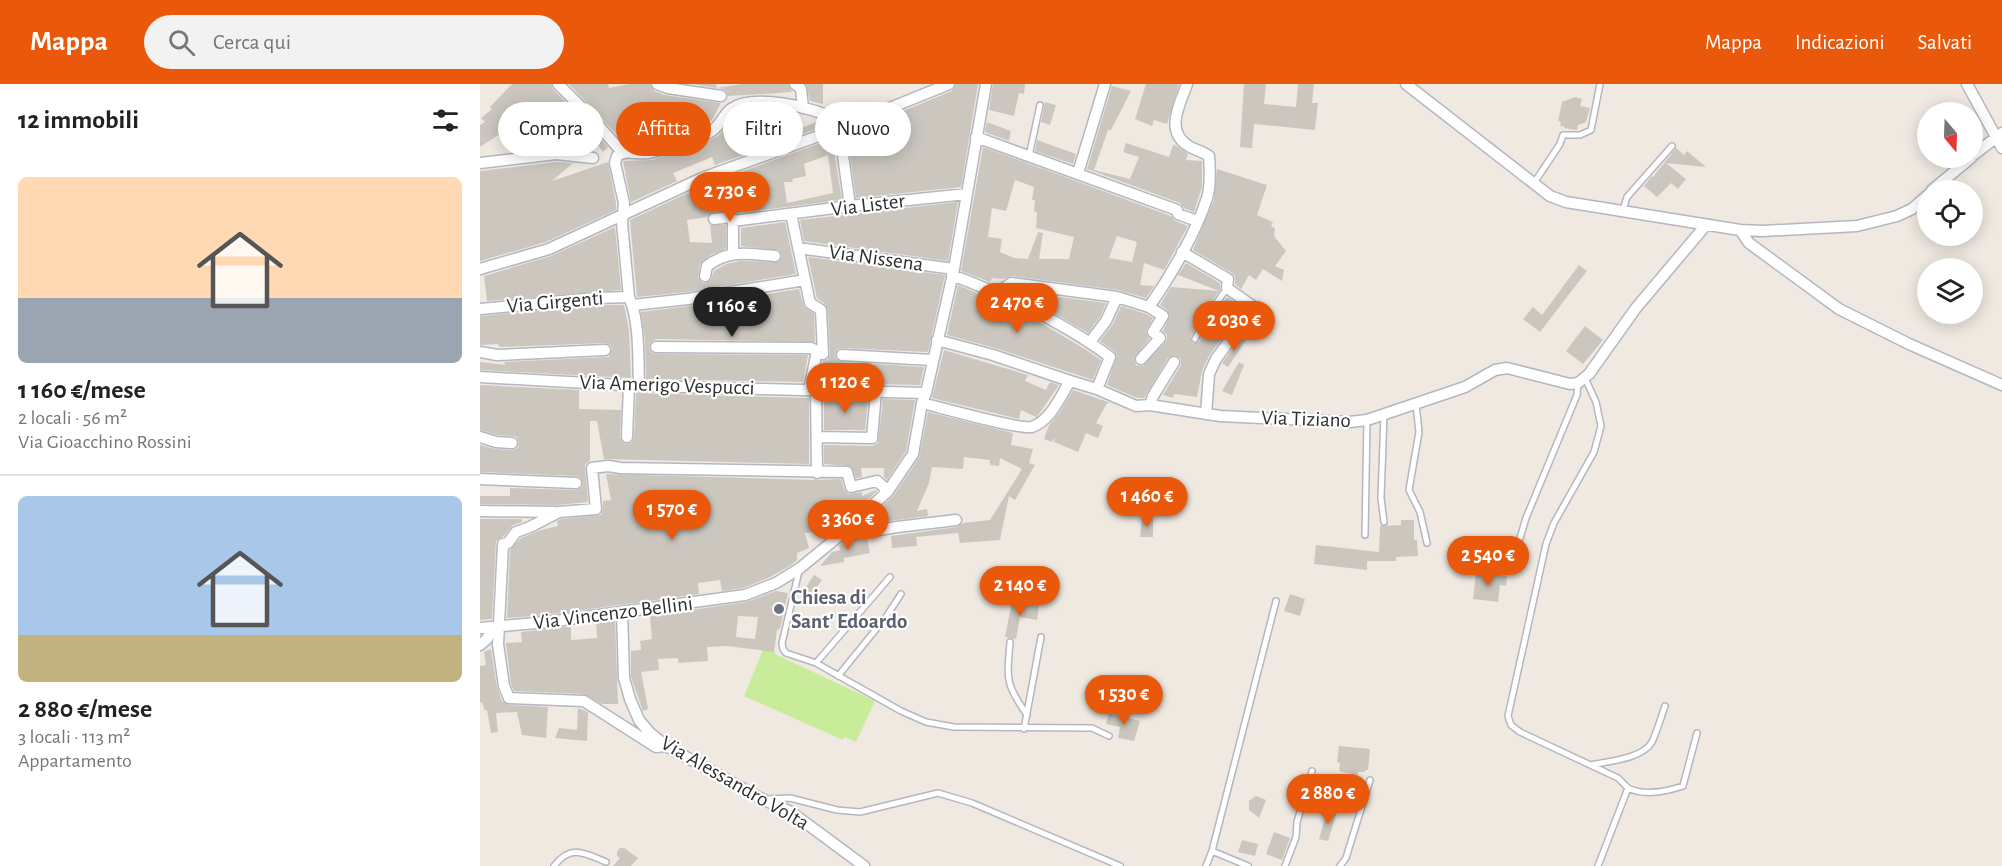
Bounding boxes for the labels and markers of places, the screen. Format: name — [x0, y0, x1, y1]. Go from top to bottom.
pin: 2 730 € — [675, 172, 785, 223]
pin: 2 470 € — [962, 283, 1072, 334]
pin: 1 160 € — [677, 287, 787, 338]
pin: 2 030 € — [1179, 301, 1289, 352]
pin: 1 120 € — [790, 363, 900, 414]
pin: 1 460 € — [1092, 477, 1202, 528]
pin: 1 570 € — [617, 490, 727, 541]
pin: 3 360 € — [793, 500, 903, 551]
pin: 2 540 € — [1433, 536, 1543, 587]
pin: 2 140 € — [965, 566, 1075, 617]
place label: Chiesa di Sant' Edoardo — [791, 587, 907, 632]
marker: Chiesa di Sant' Edoardo — [772, 602, 786, 616]
pin: 1 530 € — [1069, 675, 1179, 726]
pin: 2 880 € — [1273, 774, 1383, 825]

